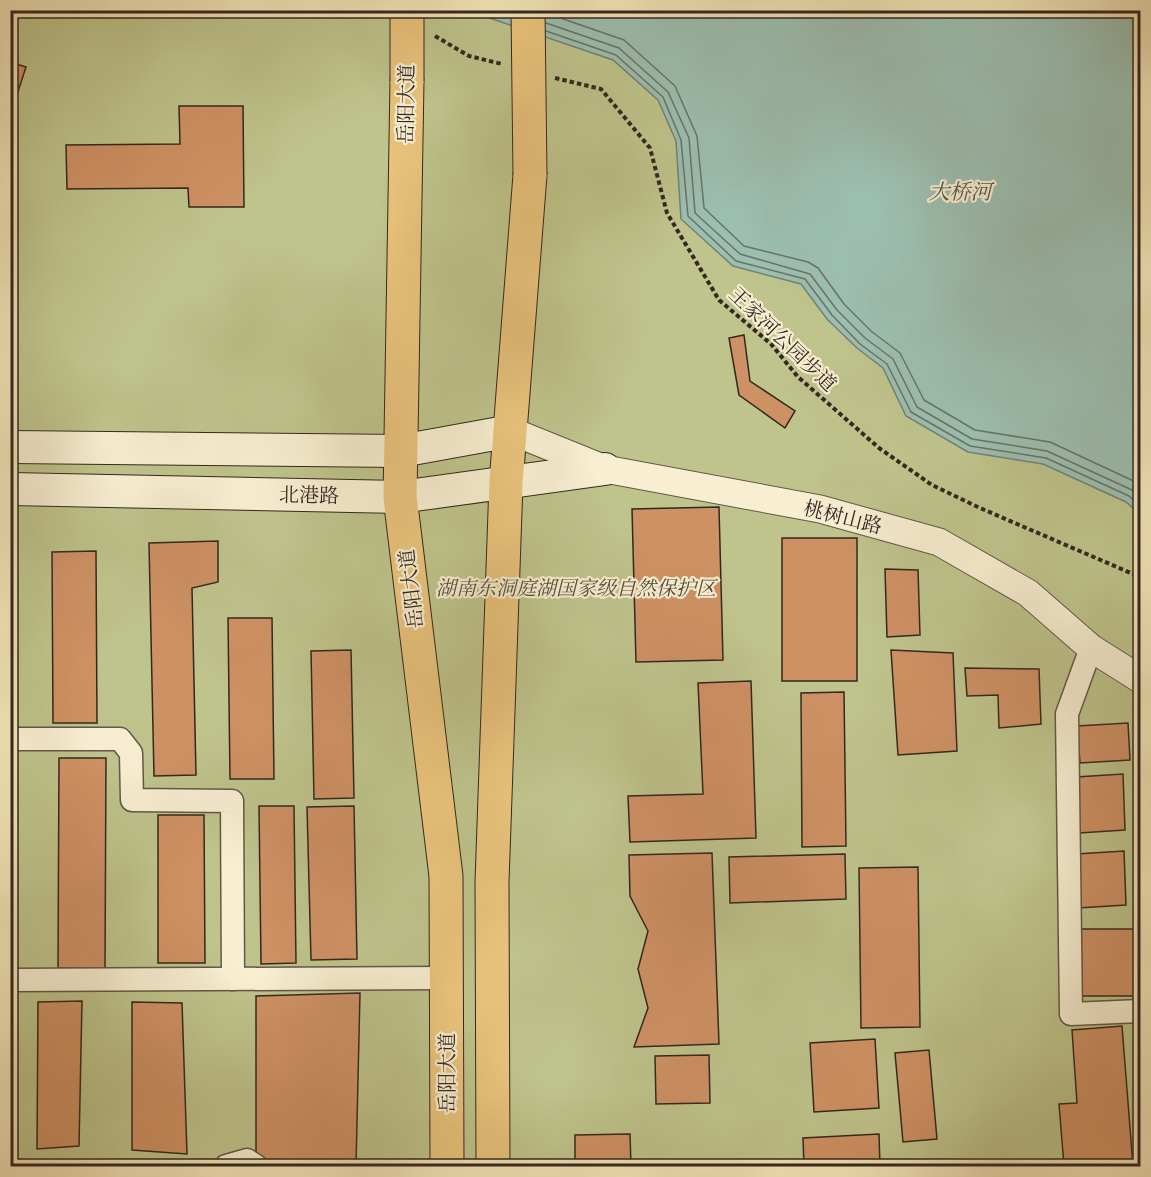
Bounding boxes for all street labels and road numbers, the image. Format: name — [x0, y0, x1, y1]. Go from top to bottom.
street label: 岳阳大道 — [392, 64, 421, 144]
street label: 王家河公园步道 — [723, 281, 842, 398]
street label: 北港路 — [279, 481, 339, 510]
street label: 桃树山路 — [801, 495, 885, 540]
street label: 岳阳大道 — [393, 548, 430, 630]
street label: 岳阳大道 — [434, 1033, 461, 1113]

